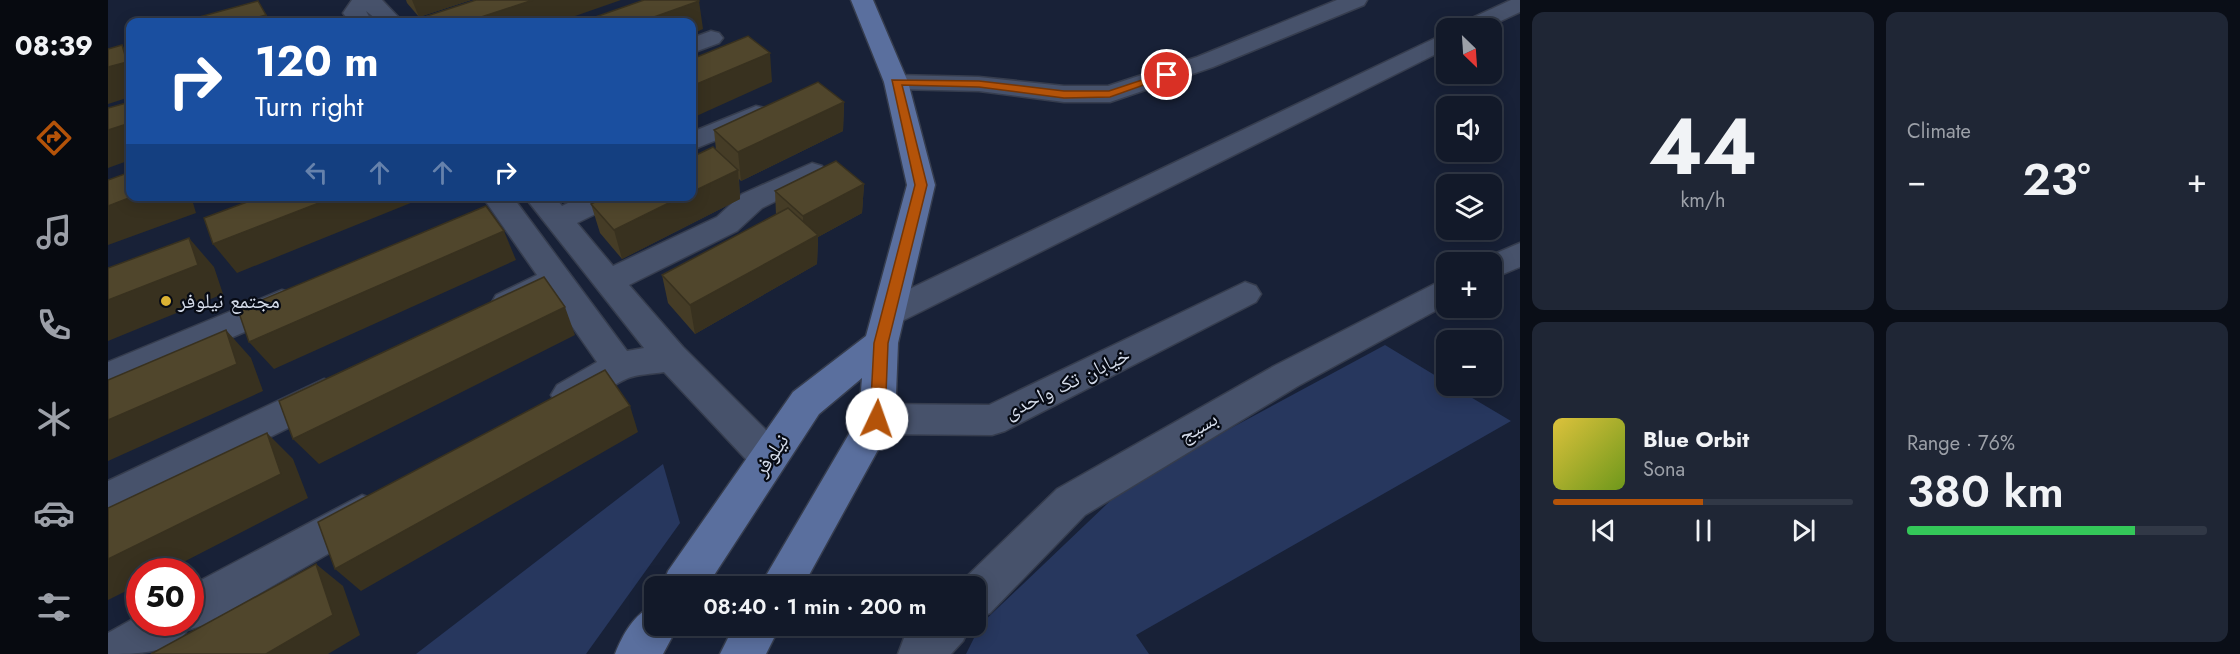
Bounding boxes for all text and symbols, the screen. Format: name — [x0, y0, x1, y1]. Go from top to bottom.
north arrow — [1436, 18, 1502, 84]
map controls — [1436, 18, 1502, 396]
text: 08:39 — [15, 26, 93, 65]
text: 120 m — [255, 31, 379, 92]
icon: right — [156, 42, 234, 120]
pin — [1141, 49, 1192, 100]
icon: arrive — [1150, 58, 1183, 91]
text: Turn right — [255, 87, 363, 126]
text: 44 — [1649, 91, 1757, 203]
button: sound — [1436, 96, 1502, 162]
icon: directions — [33, 117, 75, 159]
text: Climate — [1907, 117, 1971, 146]
text: 23° — [2022, 147, 2091, 212]
icon: left — [300, 156, 333, 189]
icon: ahead — [363, 156, 396, 189]
icon: ahead — [426, 156, 459, 189]
icon: right — [489, 156, 522, 189]
text: − — [1907, 157, 1926, 204]
text: + — [2187, 157, 2207, 204]
button: layers — [1436, 174, 1502, 240]
text: km/h — [1680, 186, 1726, 215]
icon: music — [33, 211, 75, 253]
button: + — [1436, 252, 1502, 318]
place label: مجتمع نیلوفر — [177, 286, 280, 316]
marker: مجتمع نیلوفر — [159, 294, 173, 308]
icon: phone — [33, 304, 75, 346]
button: − — [1436, 330, 1502, 396]
street label: خیابان تک واحدی — [999, 340, 1135, 426]
position arrow — [845, 387, 909, 451]
icon: climate — [33, 398, 75, 440]
street label: بسیج — [1173, 404, 1223, 450]
text: Blue Orbit — [1643, 423, 1749, 455]
street label: نیلوفر — [745, 428, 796, 483]
text: Range · 76% — [1907, 429, 2015, 458]
text: Sona — [1643, 455, 1685, 484]
text: 380 km — [1907, 459, 2064, 524]
icon: car — [33, 492, 75, 534]
icon: previous — [1587, 514, 1620, 547]
icon: pause — [1687, 514, 1720, 547]
icon: next — [1787, 514, 1820, 547]
speed limit sign: 50 — [126, 558, 204, 636]
icon: filters — [33, 586, 75, 628]
text: 08:40 · 1 min · 200 m — [703, 590, 927, 622]

